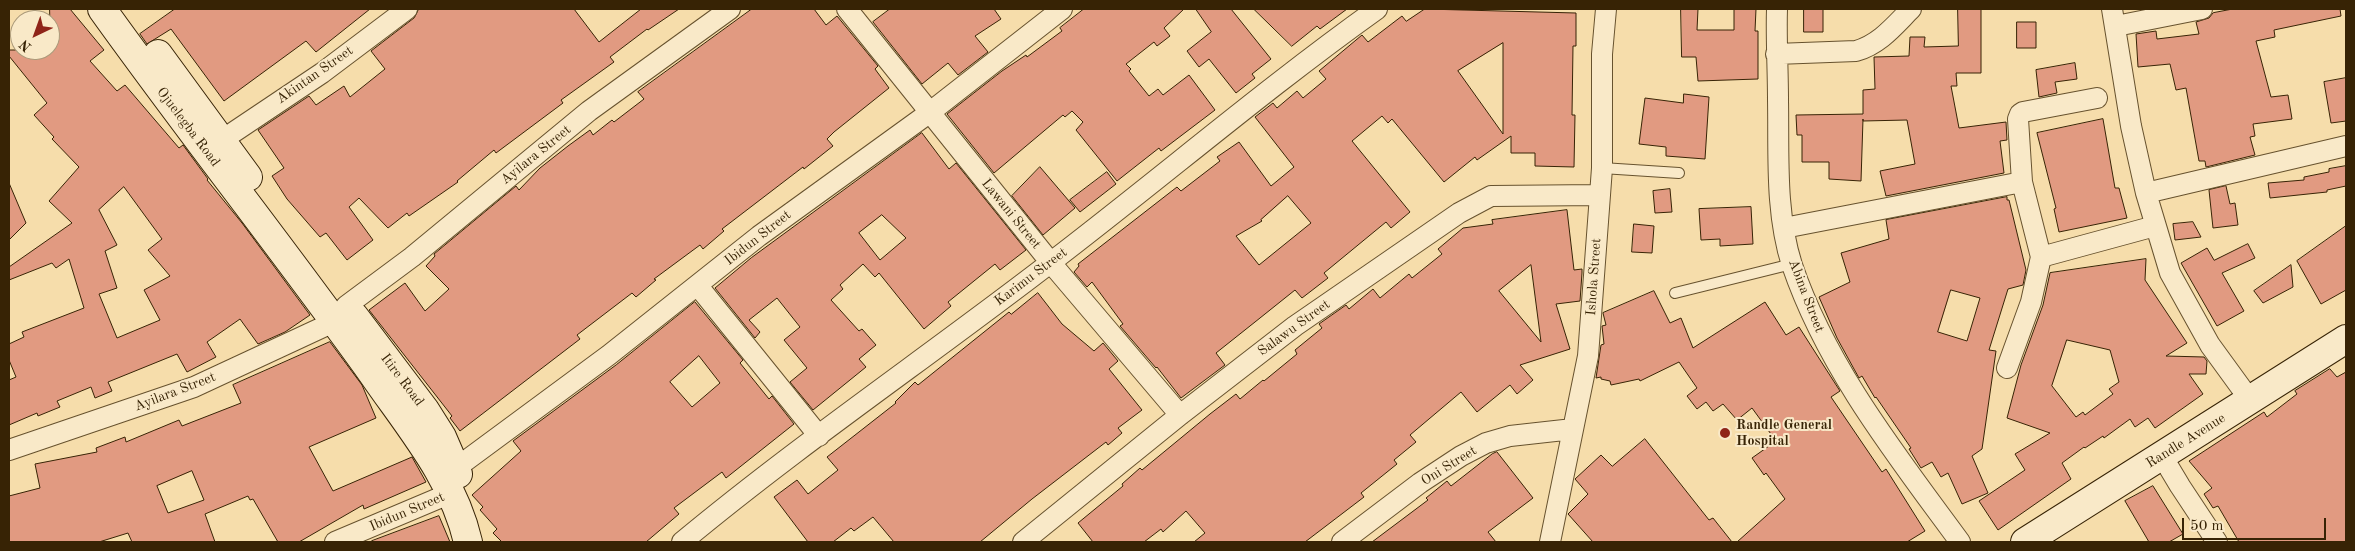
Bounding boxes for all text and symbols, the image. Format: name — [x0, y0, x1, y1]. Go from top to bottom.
north arrow — [10, 10, 60, 60]
text: N — [17, 37, 34, 54]
street label: Akintan Street — [273, 42, 357, 108]
street label: Ojuelegba Road — [153, 84, 223, 170]
street label: Ayilara Street — [497, 122, 575, 188]
street label: Lawani Street — [978, 175, 1044, 253]
street label: Ibidun Street — [721, 207, 795, 269]
street label: Ishola Street — [1583, 238, 1605, 316]
street label: Karimu Street — [991, 244, 1071, 310]
street label: Abina Street — [1784, 257, 1828, 335]
street label: Salawu Street — [1255, 296, 1333, 360]
street label: Itire Road — [377, 350, 427, 410]
street label: Ayilara Street — [132, 369, 218, 415]
street label: Randle Avenue — [2143, 410, 2229, 472]
place label: Randle General Hospital — [1736, 417, 1832, 450]
marker: Randle General Hospital — [1718, 426, 1732, 440]
street label: Oni Street — [1418, 442, 1480, 490]
street label: Ibidun Street — [367, 489, 447, 535]
scale bar — [2185, 508, 2329, 540]
text: 50 m — [2190, 519, 2224, 534]

